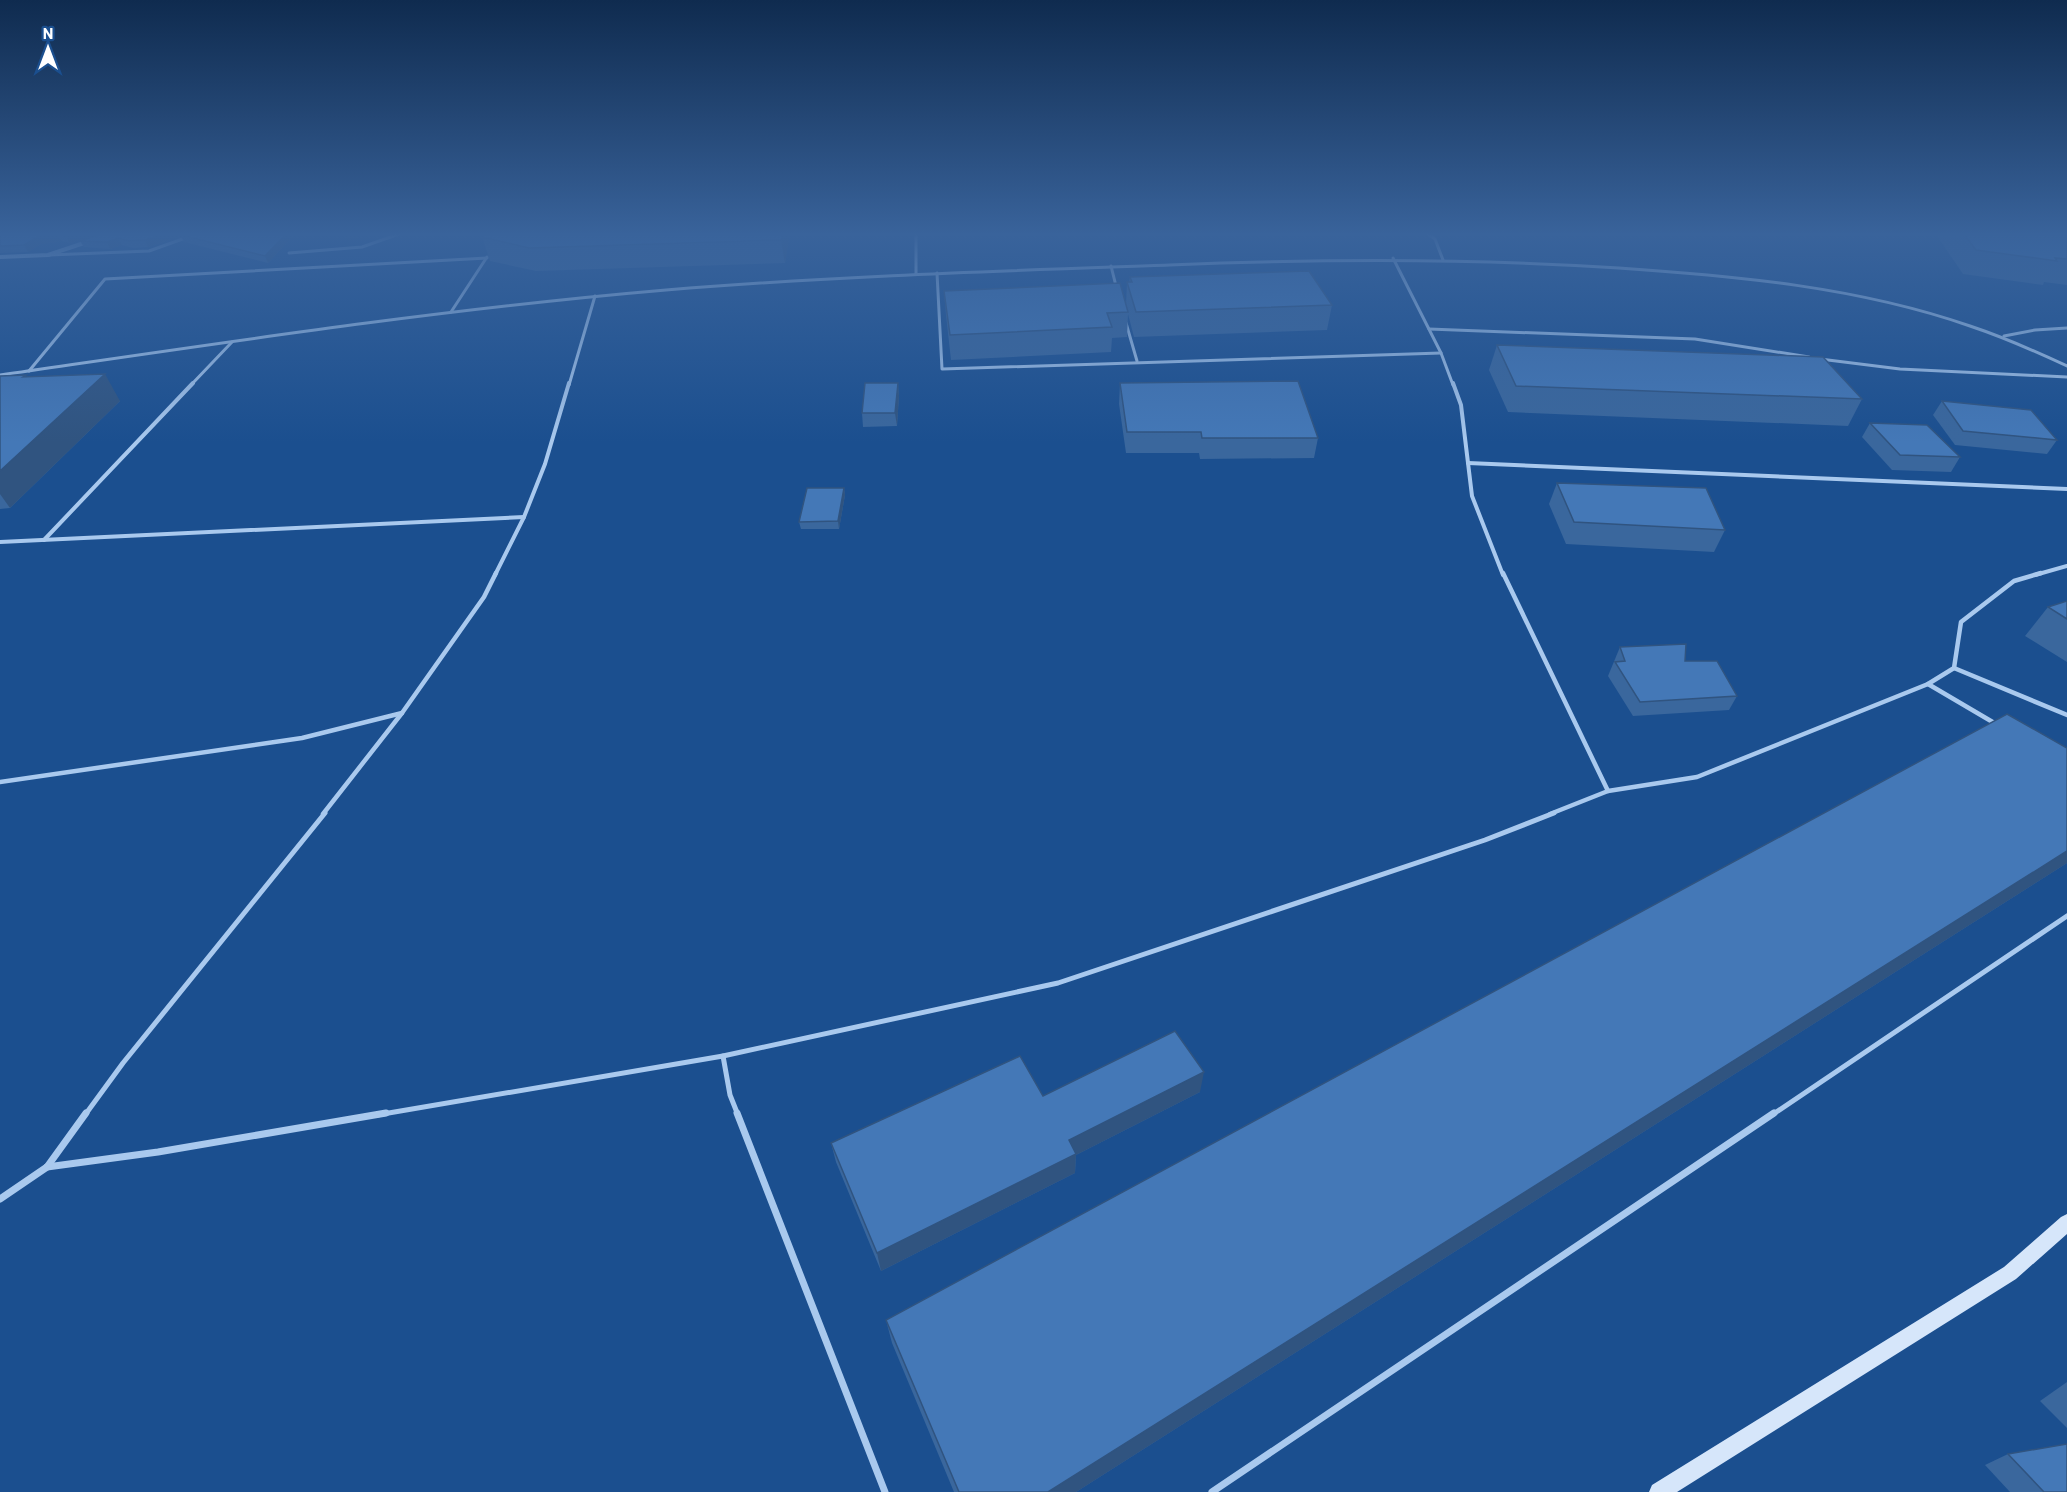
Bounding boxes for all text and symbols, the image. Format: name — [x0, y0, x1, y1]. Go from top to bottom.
north arrow — [18, 18, 78, 78]
text: N — [43, 23, 53, 42]

